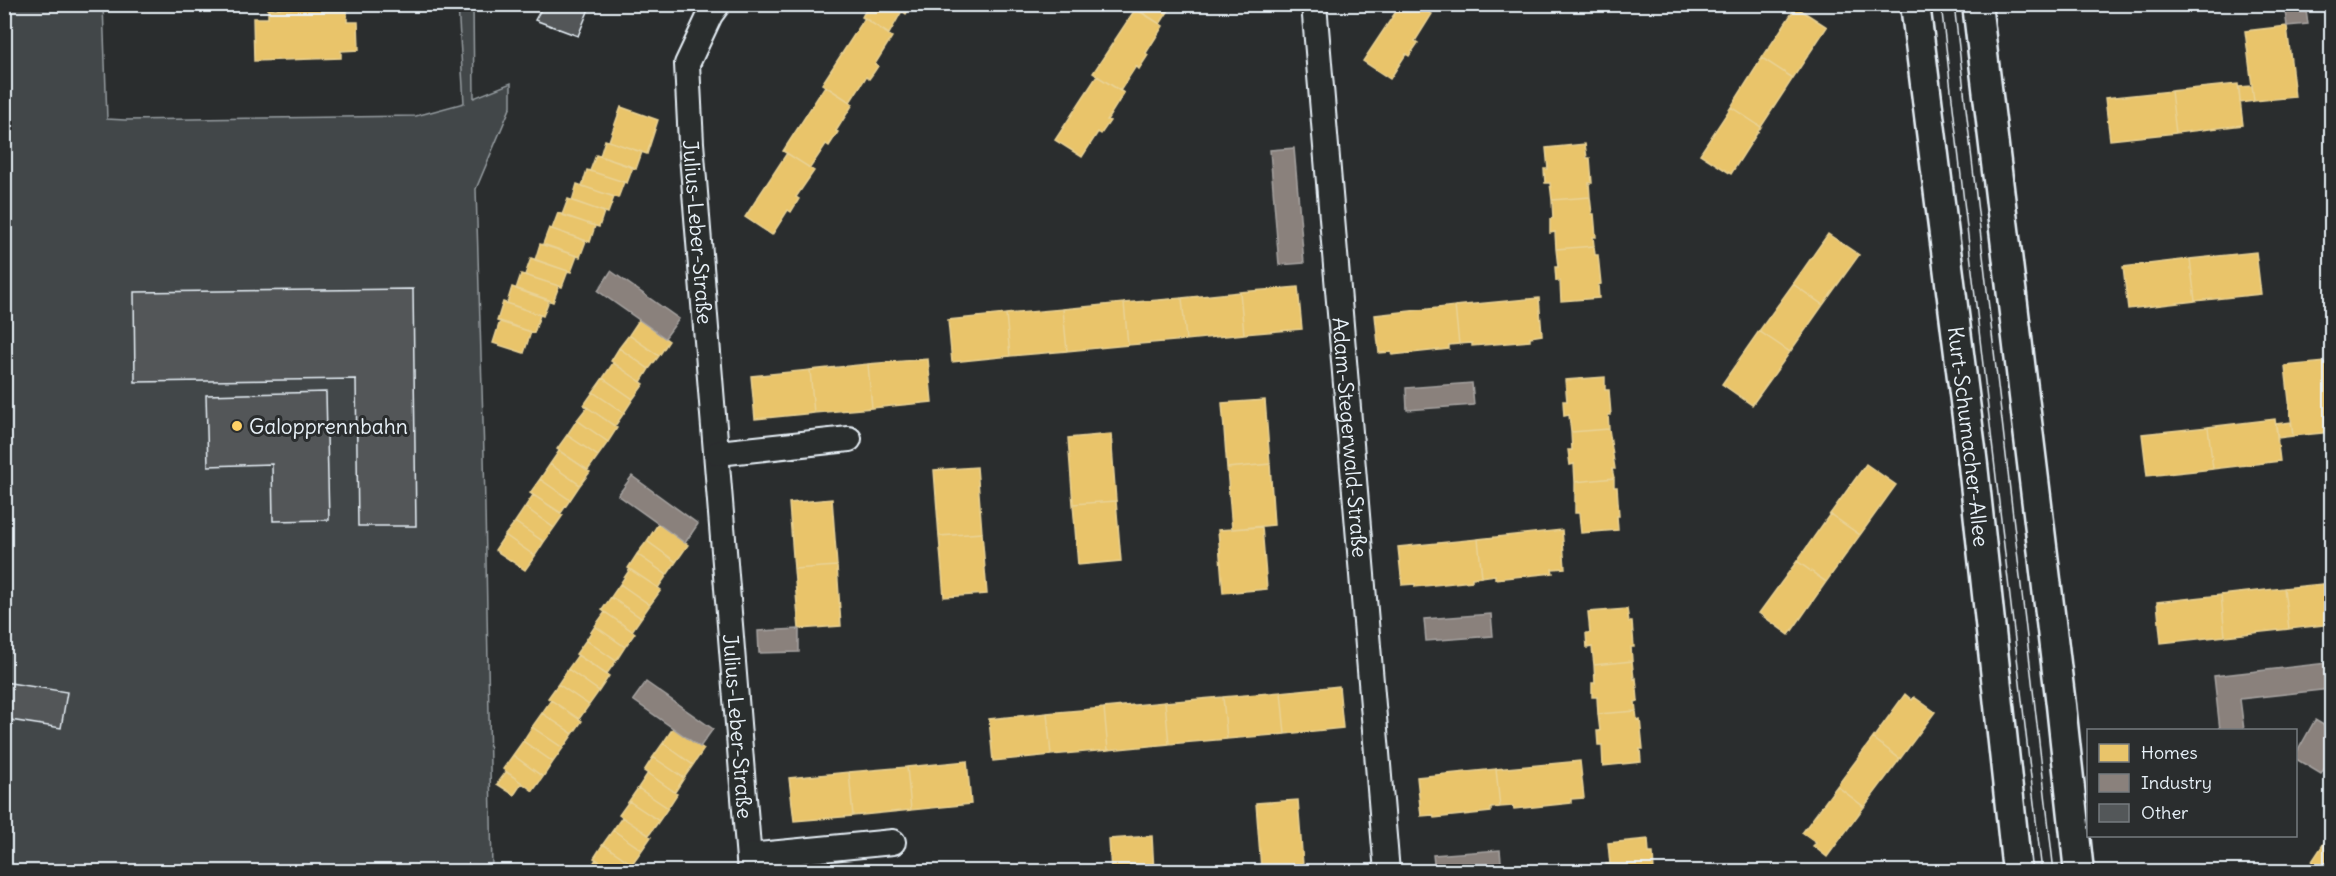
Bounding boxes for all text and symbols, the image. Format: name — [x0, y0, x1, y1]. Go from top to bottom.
street label: Julius-Leber-Straße — [677, 138, 719, 325]
street label: Adam-Stegerwald-Straße — [1327, 316, 1374, 559]
street label: Kurt-Schumacher-Allee — [1942, 325, 1995, 548]
place label: Galopprennbahn — [249, 413, 408, 440]
marker: Galopprennbahn — [230, 419, 244, 433]
street label: Julius-Leber-Straße — [717, 633, 759, 820]
legend — [2087, 729, 2297, 837]
text: Homes — [2141, 741, 2198, 764]
text: Industry — [2141, 771, 2212, 794]
text: Other — [2141, 801, 2189, 824]

